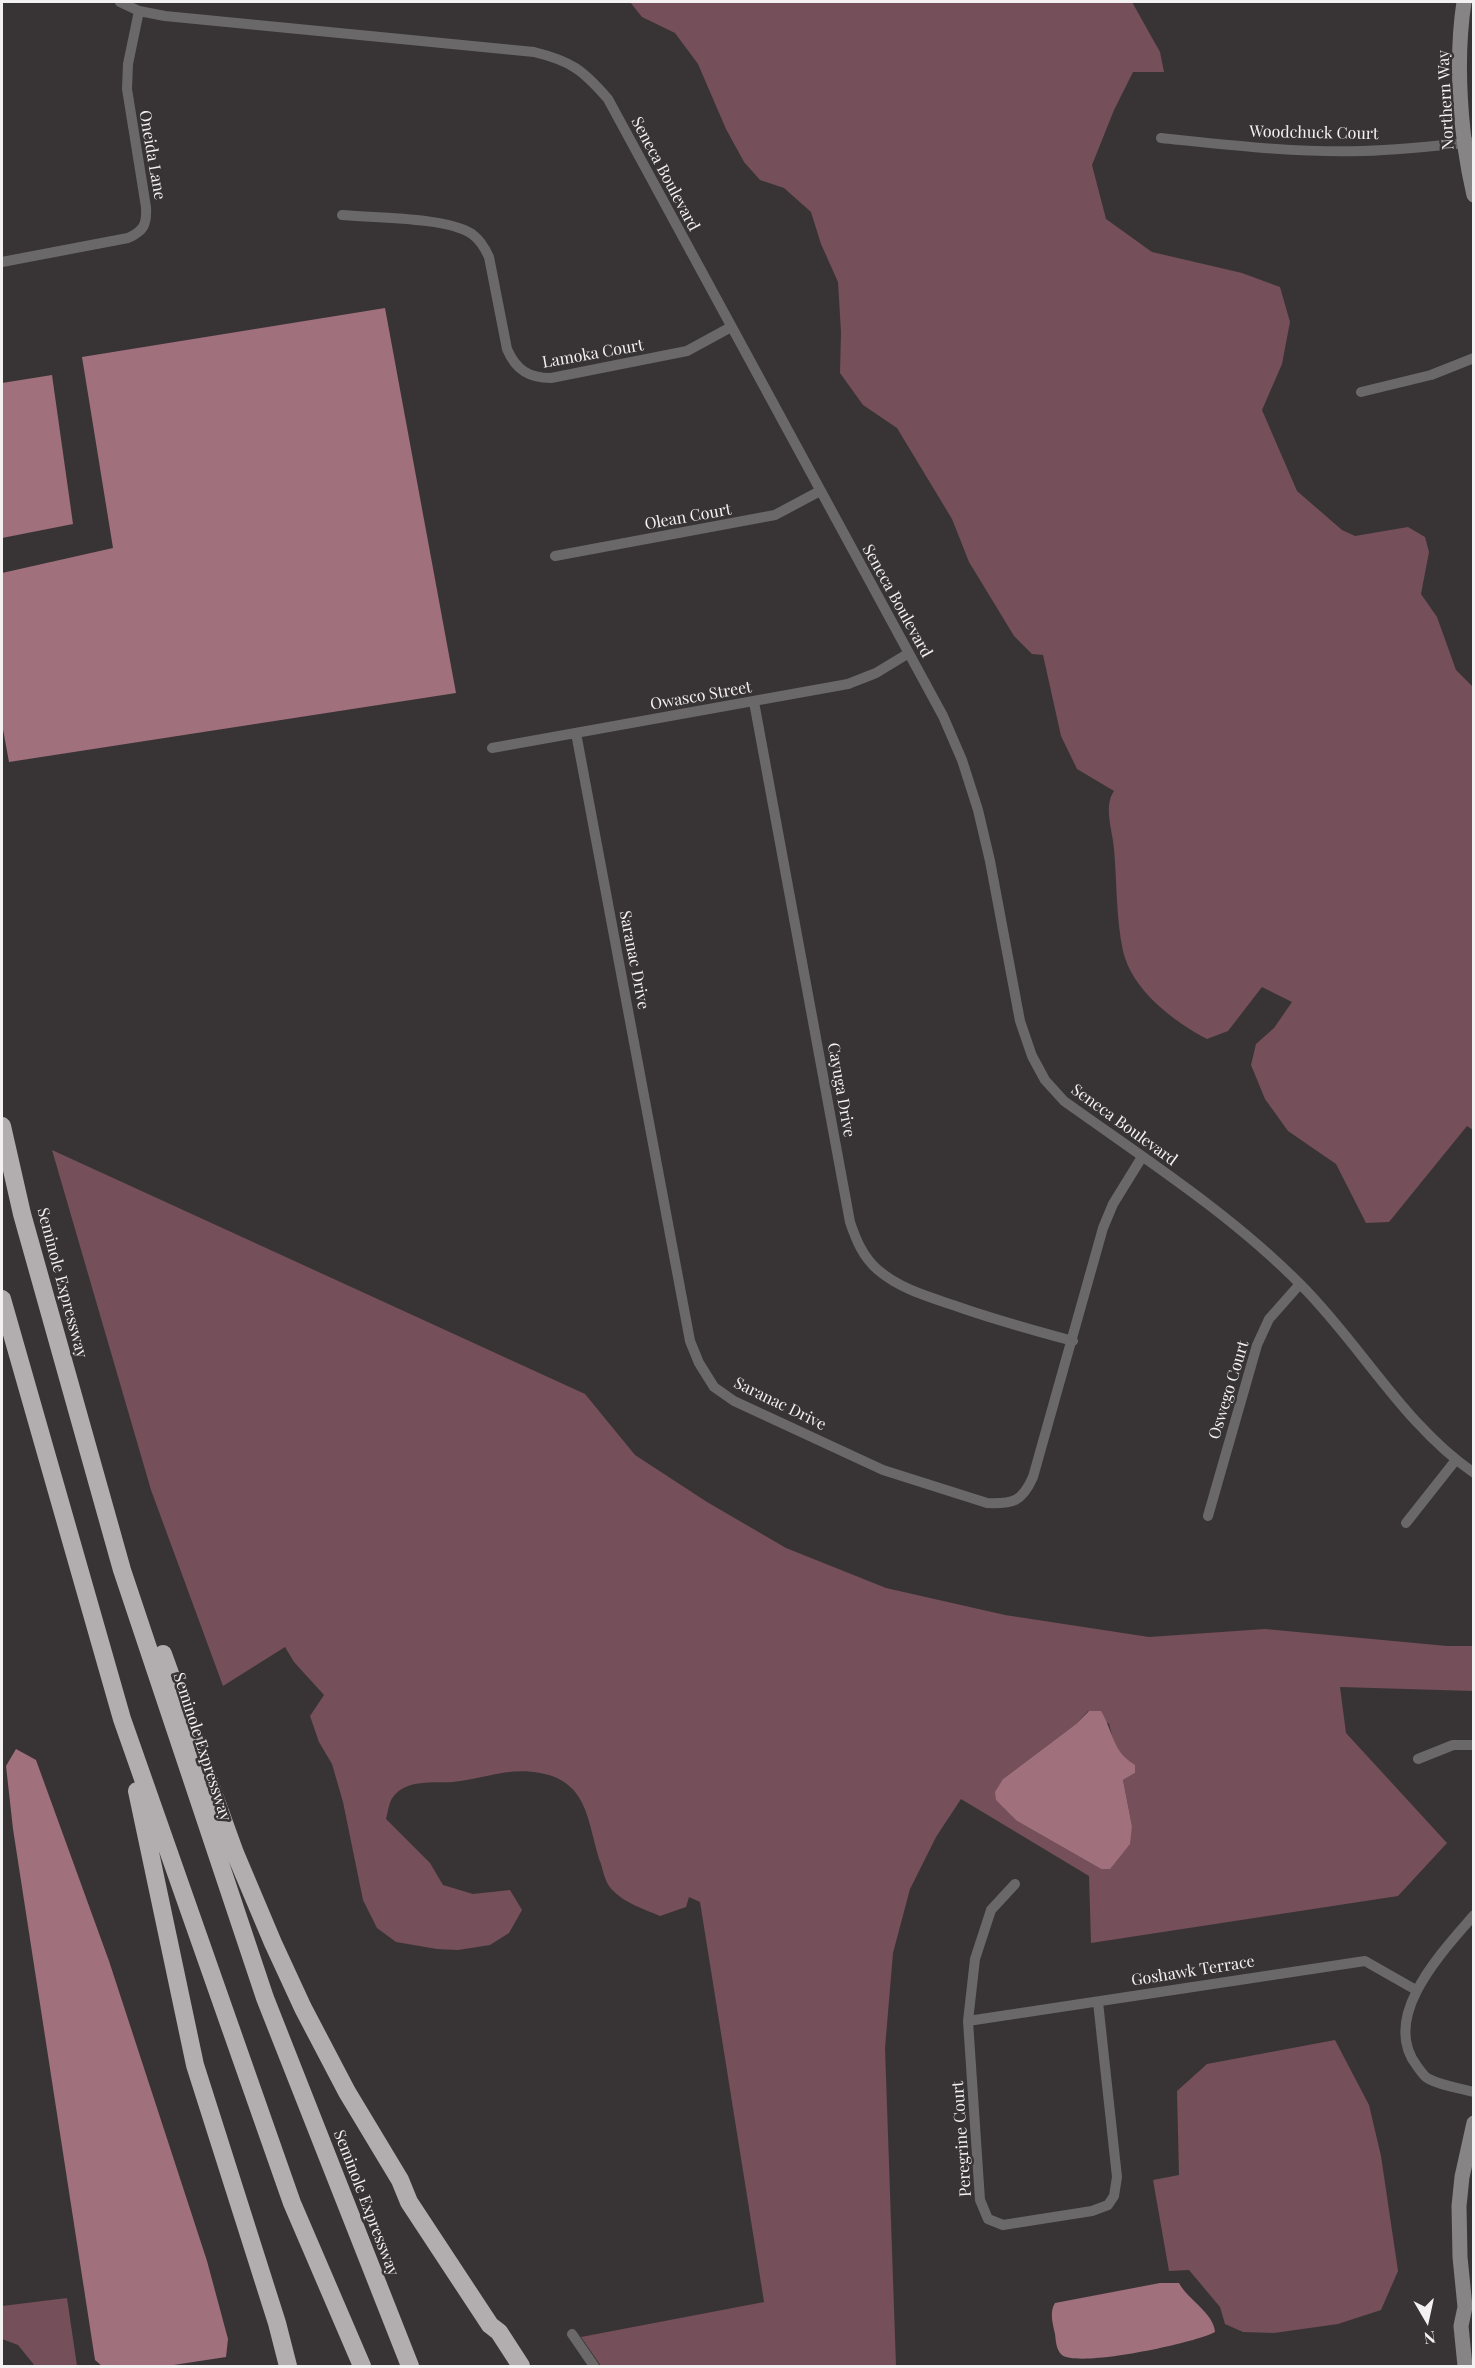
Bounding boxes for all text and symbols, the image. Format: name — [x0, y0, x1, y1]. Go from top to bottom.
street label: Northern Way — [1434, 49, 1458, 151]
street label: Oneida Lane — [135, 109, 169, 201]
street label: Seneca Boulevard — [627, 114, 703, 234]
street label: Woodchuck Court — [1249, 122, 1379, 144]
street label: Lamoka Court — [541, 336, 645, 372]
street label: Olean Court — [643, 500, 733, 534]
street label: Seneca Boulevard — [858, 541, 936, 661]
street label: Owasco Street — [649, 678, 753, 714]
street label: Saranac Drive — [615, 909, 653, 1011]
street label: Cayuga Drive — [823, 1041, 859, 1139]
street label: Seneca Boulevard — [1067, 1080, 1181, 1170]
street label: Seminole Expressway — [33, 1206, 91, 1360]
street label: Oswego Court — [1205, 1338, 1253, 1442]
street label: Saranac Drive — [731, 1373, 829, 1435]
street label: Seminole Expressway — [169, 1670, 235, 1824]
street label: Goshawk Terrace — [1130, 1952, 1256, 1990]
street label: Peregrine Court — [948, 2081, 976, 2197]
street label: Seminole Expressway — [329, 2127, 403, 2279]
north arrow — [1397, 2290, 1457, 2350]
text: N — [1423, 2327, 1437, 2350]

